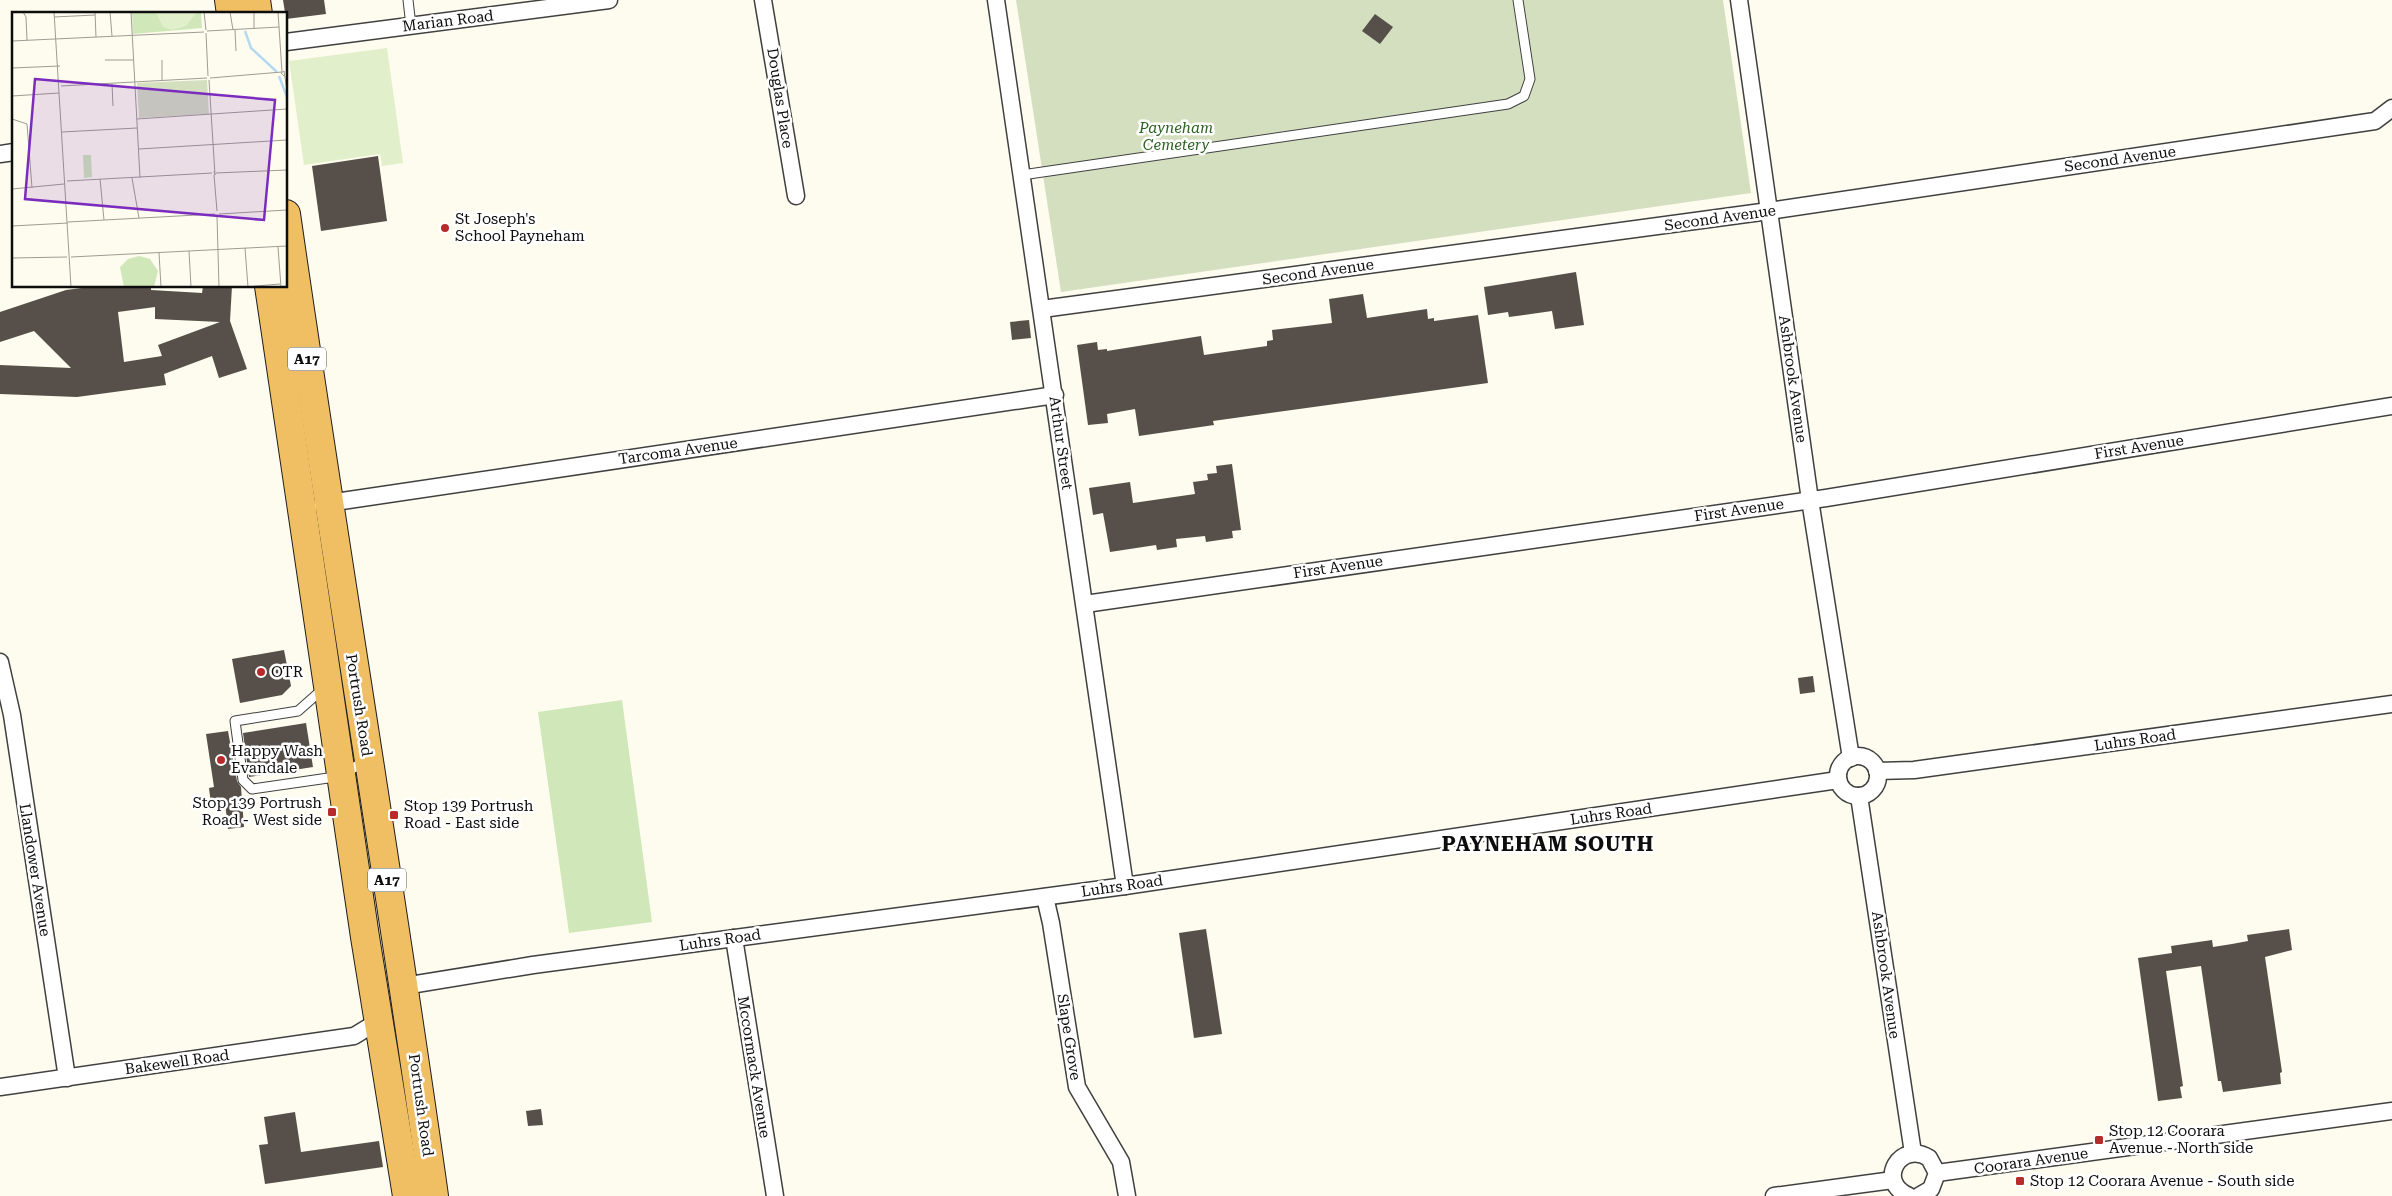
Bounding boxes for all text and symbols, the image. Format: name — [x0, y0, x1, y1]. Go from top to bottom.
street label: Marian Road — [401, 6, 495, 36]
inset map — [12, 12, 288, 288]
street label: Douglas Place — [763, 47, 797, 149]
park label: Payneham Cemetery — [1138, 119, 1213, 154]
street label: Second Avenue — [2063, 142, 2177, 176]
street label: Second Avenue — [1663, 201, 1777, 235]
place label: St Joseph's School Payneham — [455, 210, 585, 245]
marker: St Joseph's School Payneham — [439, 222, 451, 234]
street label: Second Avenue — [1261, 255, 1375, 289]
street label: Ashbrook Avenue — [1775, 314, 1811, 444]
road number: A17 — [288, 348, 326, 370]
street label: Arthur Street — [1046, 395, 1077, 491]
street label: First Avenue — [2093, 431, 2185, 463]
street label: Tarcoma Avenue — [617, 434, 739, 468]
street label: First Avenue — [1693, 495, 1785, 525]
street label: First Avenue — [1292, 552, 1384, 582]
street label: Portrush Road — [342, 652, 376, 758]
place label: OTR — [271, 663, 304, 681]
marker: OTR — [255, 666, 267, 678]
street label: Luhrs Road — [2093, 725, 2177, 755]
place label: Happy Wash Evandale — [231, 742, 323, 777]
marker: Happy Wash Evandale — [215, 754, 227, 766]
place label: Stop 139 Portrush Road - West side — [193, 794, 322, 829]
place label: Stop 139 Portrush Road - East side — [404, 797, 534, 832]
street label: Luhrs Road — [1569, 799, 1653, 829]
street label: Llandower Avenue — [16, 802, 54, 938]
marker: Stop 139 Portrush Road - West side — [326, 806, 338, 818]
marker: Stop 139 Portrush Road - East side — [388, 809, 400, 821]
district label: PAYNEHAM SOUTH — [1442, 832, 1654, 856]
road number: A17 — [368, 868, 406, 892]
street label: Luhrs Road — [1080, 871, 1164, 901]
street label: Ashbrook Avenue — [1868, 910, 1904, 1040]
street label: Luhrs Road — [678, 925, 762, 955]
street label: Slape Grove — [1053, 993, 1085, 1081]
street label: Mccormack Avenue — [734, 995, 774, 1139]
street label: Bakewell Road — [124, 1046, 231, 1078]
street label: Portrush Road — [405, 1052, 437, 1158]
place label: Stop 12 Coorara Avenue - North side — [2109, 1122, 2253, 1157]
marker: Stop 12 Coorara Avenue - North side — [2093, 1134, 2105, 1146]
street label: Coorara Avenue — [1973, 1144, 2089, 1178]
place label: Stop 12 Coorara Avenue - South side — [2030, 1172, 2294, 1190]
marker: Stop 12 Coorara Avenue - South side — [2014, 1175, 2026, 1187]

